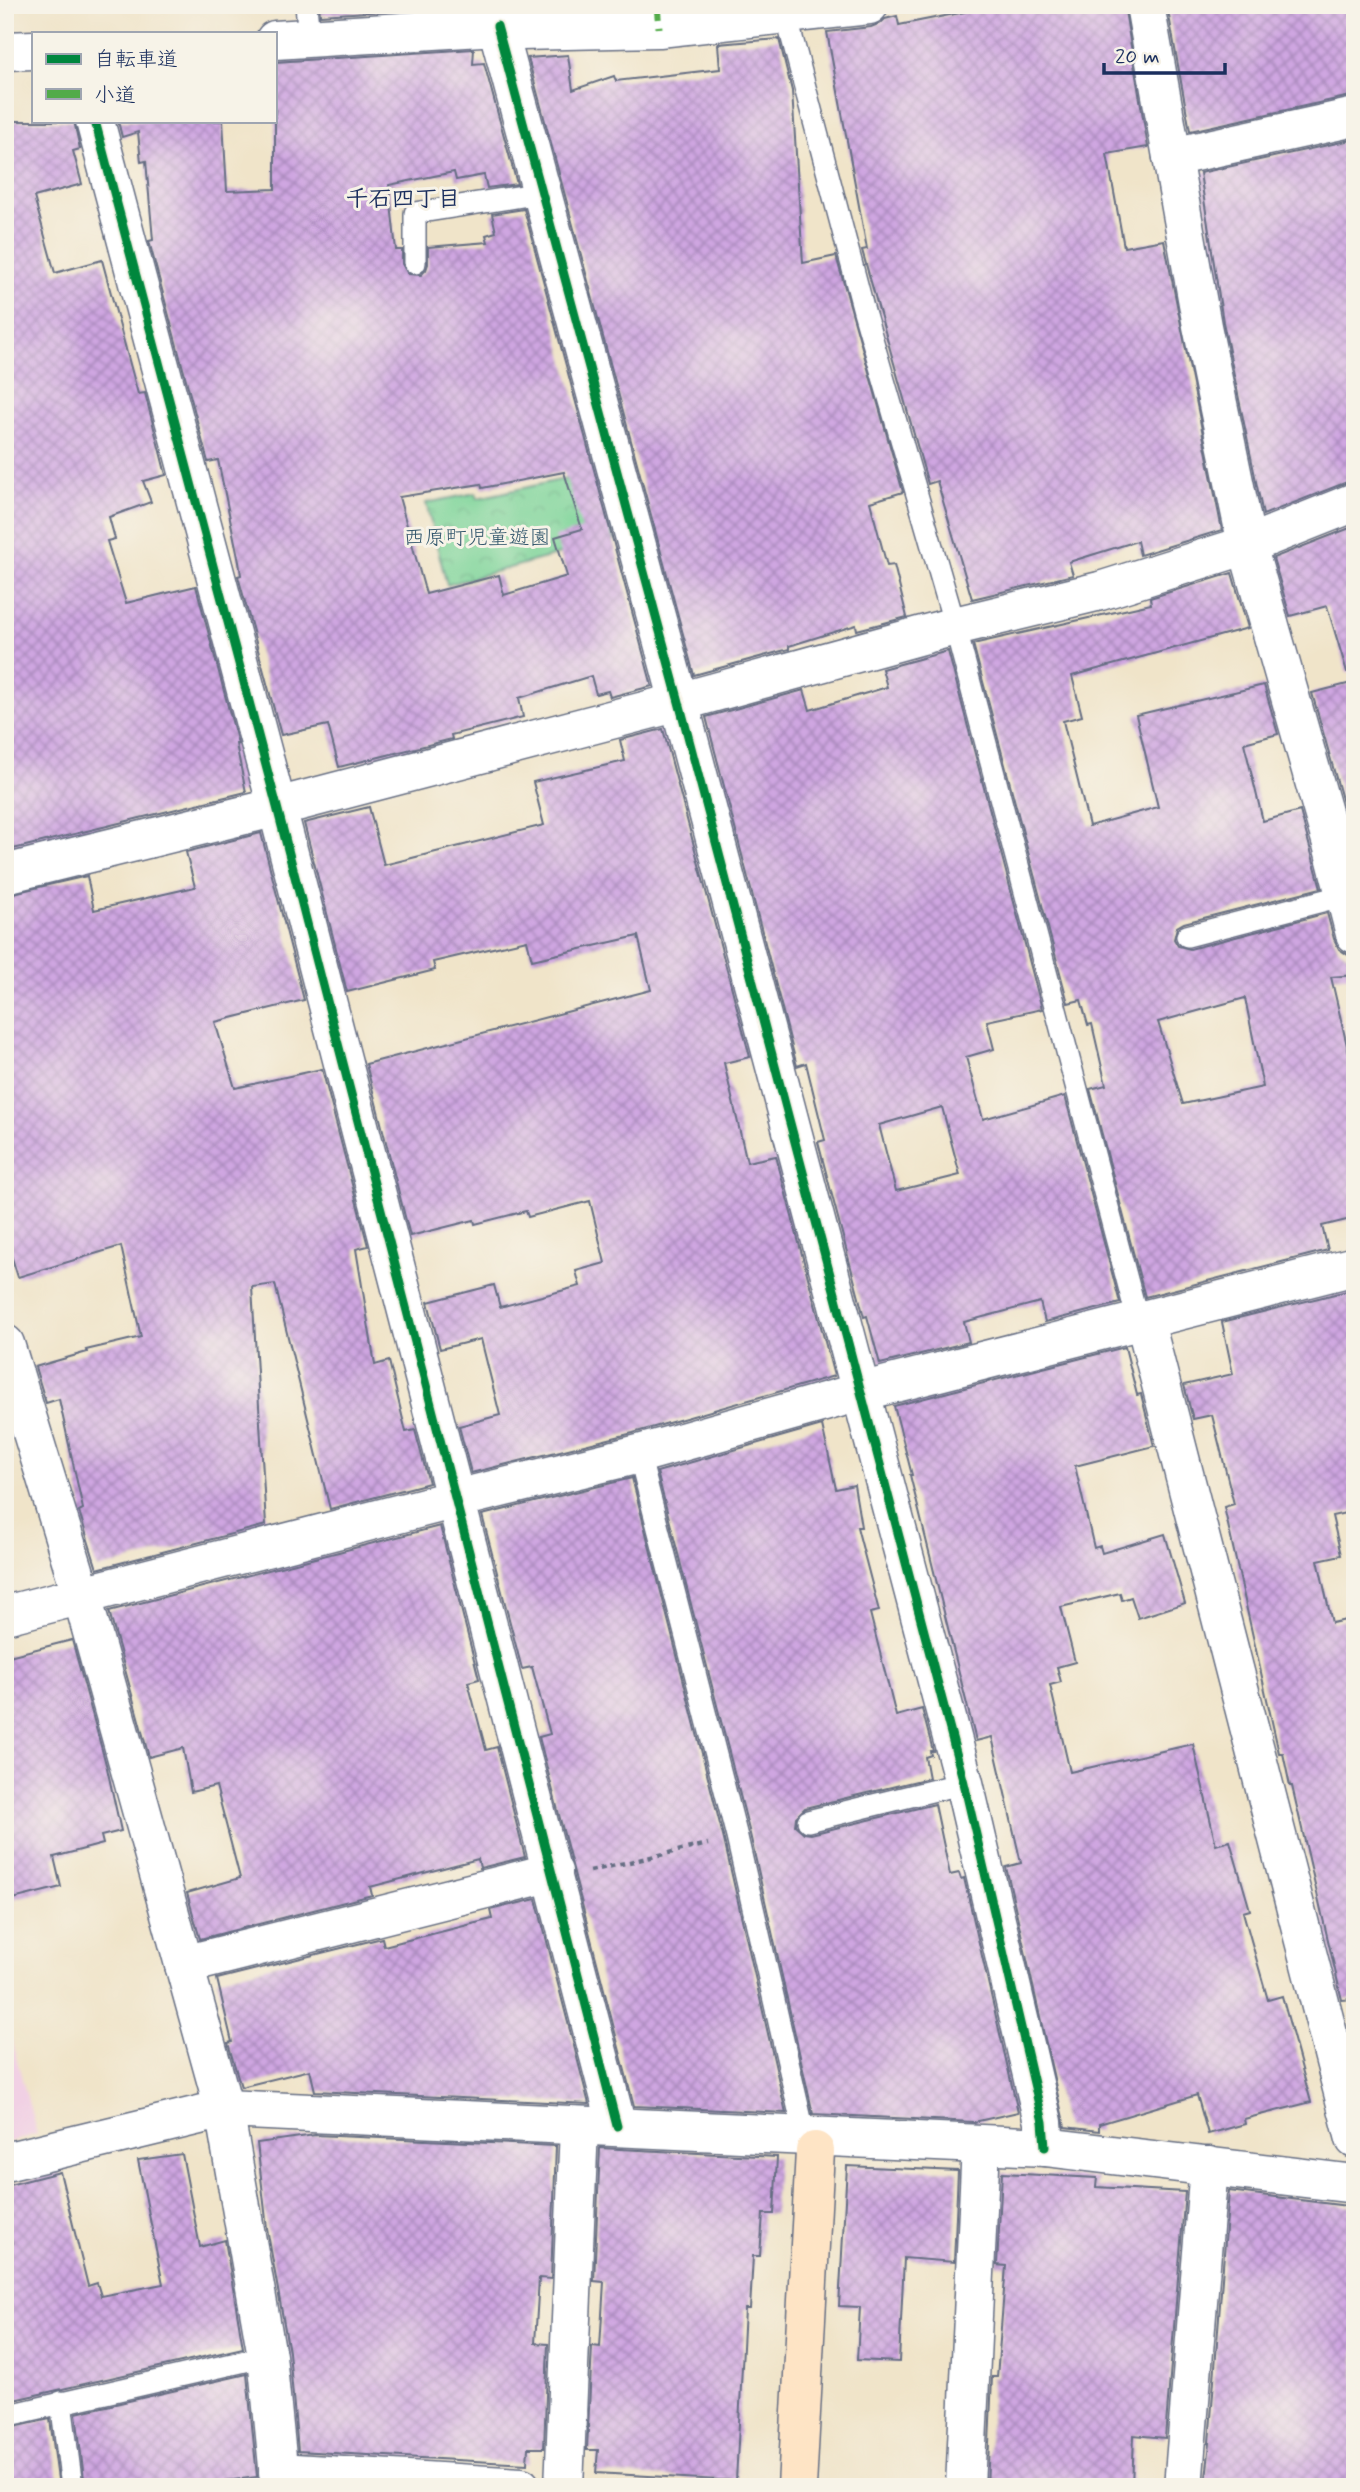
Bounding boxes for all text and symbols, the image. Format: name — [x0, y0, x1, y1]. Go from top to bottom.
legend — [32, 32, 276, 122]
scale bar — [1104, 32, 1225, 76]
text: 20 m — [1115, 43, 1160, 71]
text: 自転車道 — [94, 46, 178, 74]
text: 小道 — [94, 82, 136, 110]
district label: 千石四丁目 — [346, 185, 461, 215]
park label: 西原町児童遊園 — [404, 524, 551, 552]

